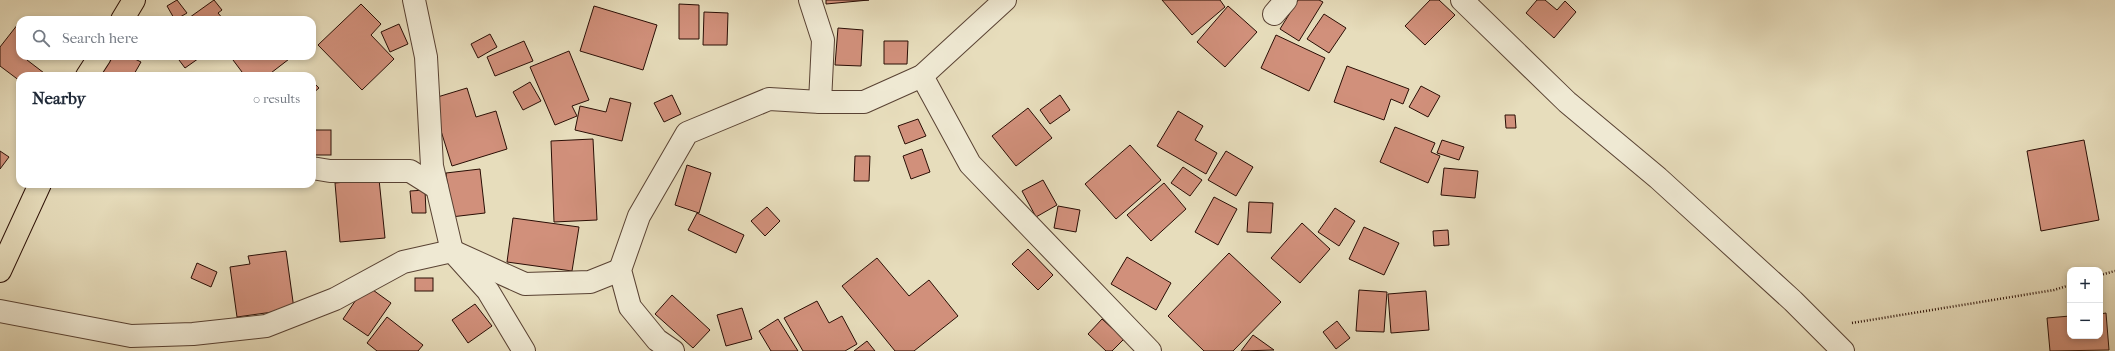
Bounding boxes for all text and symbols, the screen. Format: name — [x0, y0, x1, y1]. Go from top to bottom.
search box — [16, 16, 316, 60]
icon: search — [30, 27, 52, 49]
text: Search here — [62, 29, 138, 47]
text: Nearby — [32, 88, 86, 108]
text: 0 results — [253, 91, 300, 106]
map controls — [2067, 267, 2103, 339]
button: + — [2067, 267, 2103, 303]
button: − — [2067, 303, 2103, 339]

